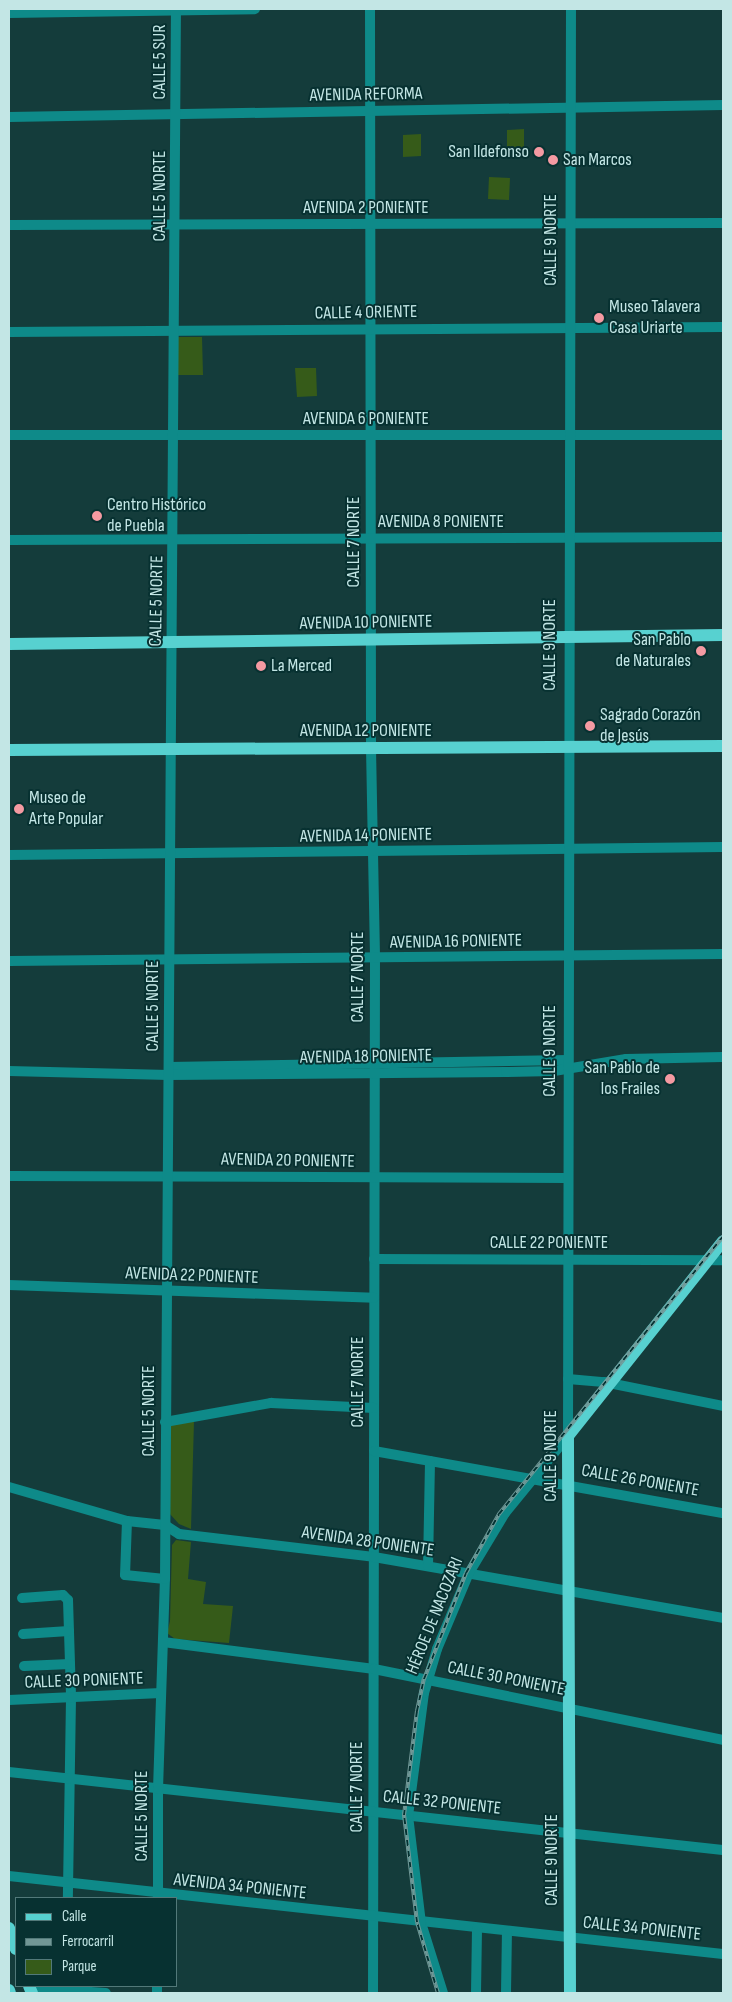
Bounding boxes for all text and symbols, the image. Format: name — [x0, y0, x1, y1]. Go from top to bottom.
street label: CALLE 5 SUR — [149, 24, 171, 100]
street label: AVENIDA REFORMA — [309, 83, 423, 107]
place label: San Ildefonso — [448, 141, 529, 163]
marker: San Ildefonso — [533, 146, 545, 158]
place label: San Marcos — [563, 149, 632, 171]
street label: CALLE 5 NORTE — [149, 151, 171, 241]
marker: San Marcos — [547, 154, 559, 166]
street label: CALLE 9 NORTE — [540, 194, 562, 286]
street label: AVENIDA 2 PONIENTE — [303, 197, 429, 219]
place label: Museo Talavera Casa Uriarte — [609, 297, 700, 340]
street label: CALLE 4 ORIENTE — [315, 301, 417, 325]
marker: Museo Talavera Casa Uriarte — [593, 312, 605, 324]
street label: AVENIDA 6 PONIENTE — [303, 408, 429, 430]
place label: Centro Histórico de Puebla — [107, 495, 206, 538]
street label: CALLE 7 NORTE — [343, 497, 365, 587]
marker: Centro Histórico de Puebla — [91, 510, 103, 522]
street label: AVENIDA 8 PONIENTE — [378, 511, 504, 533]
street label: CALLE 5 NORTE — [145, 555, 169, 647]
street label: CALLE 9 NORTE — [539, 599, 561, 691]
street label: AVENIDA 10 PONIENTE — [300, 611, 432, 635]
place label: San Pablo de Naturales — [615, 630, 691, 672]
marker: San Pablo de Naturales — [695, 645, 707, 657]
place label: La Merced — [271, 655, 332, 677]
marker: La Merced — [255, 660, 267, 672]
place label: Sagrado Corazón de Jesús — [600, 705, 701, 748]
street label: AVENIDA 12 PONIENTE — [300, 720, 432, 742]
marker: Sagrado Corazón de Jesús — [584, 720, 596, 732]
place label: Museo de Arte Popular — [29, 788, 103, 831]
marker: Museo de Arte Popular — [13, 803, 25, 815]
street label: AVENIDA 14 PONIENTE — [300, 824, 432, 848]
street label: AVENIDA 16 PONIENTE — [390, 930, 522, 954]
street label: CALLE 7 NORTE — [347, 932, 369, 1022]
street label: CALLE 5 NORTE — [142, 961, 164, 1051]
street label: CALLE 9 NORTE — [539, 1005, 561, 1097]
street label: AVENIDA 18 PONIENTE — [300, 1045, 432, 1069]
place label: San Pablo de los Frailes — [585, 1058, 660, 1100]
marker: San Pablo de los Frailes — [664, 1073, 676, 1085]
street label: AVENIDA 20 PONIENTE — [221, 1149, 355, 1173]
street label: CALLE 22 PONIENTE — [490, 1232, 608, 1254]
street label: AVENIDA 22 PONIENTE — [125, 1263, 259, 1289]
street label: CALLE 7 NORTE — [347, 1337, 369, 1427]
street label: CALLE 5 NORTE — [138, 1366, 160, 1456]
street label: CALLE 9 NORTE — [540, 1410, 562, 1502]
street label: CALLE 26 PONIENTE — [580, 1460, 700, 1502]
street label: AVENIDA 28 PONIENTE — [300, 1522, 436, 1562]
street label: HÉROE DE NACOZARI — [402, 1554, 468, 1678]
street label: CALLE 30 PONIENTE — [445, 1657, 567, 1701]
street label: CALLE 30 PONIENTE — [24, 1668, 144, 1694]
street label: CALLE 7 NORTE — [346, 1742, 368, 1832]
street label: CALLE 5 NORTE — [131, 1771, 153, 1861]
street label: CALLE 32 PONIENTE — [382, 1786, 502, 1820]
street label: CALLE 9 NORTE — [541, 1814, 563, 1906]
street label: AVENIDA 34 PONIENTE — [173, 1869, 307, 1905]
legend — [15, 1897, 178, 1987]
text: Calle — [62, 1907, 86, 1926]
street label: CALLE 34 PONIENTE — [582, 1912, 702, 1946]
text: Ferrocarril — [62, 1932, 114, 1951]
text: Parque — [62, 1957, 97, 1976]

